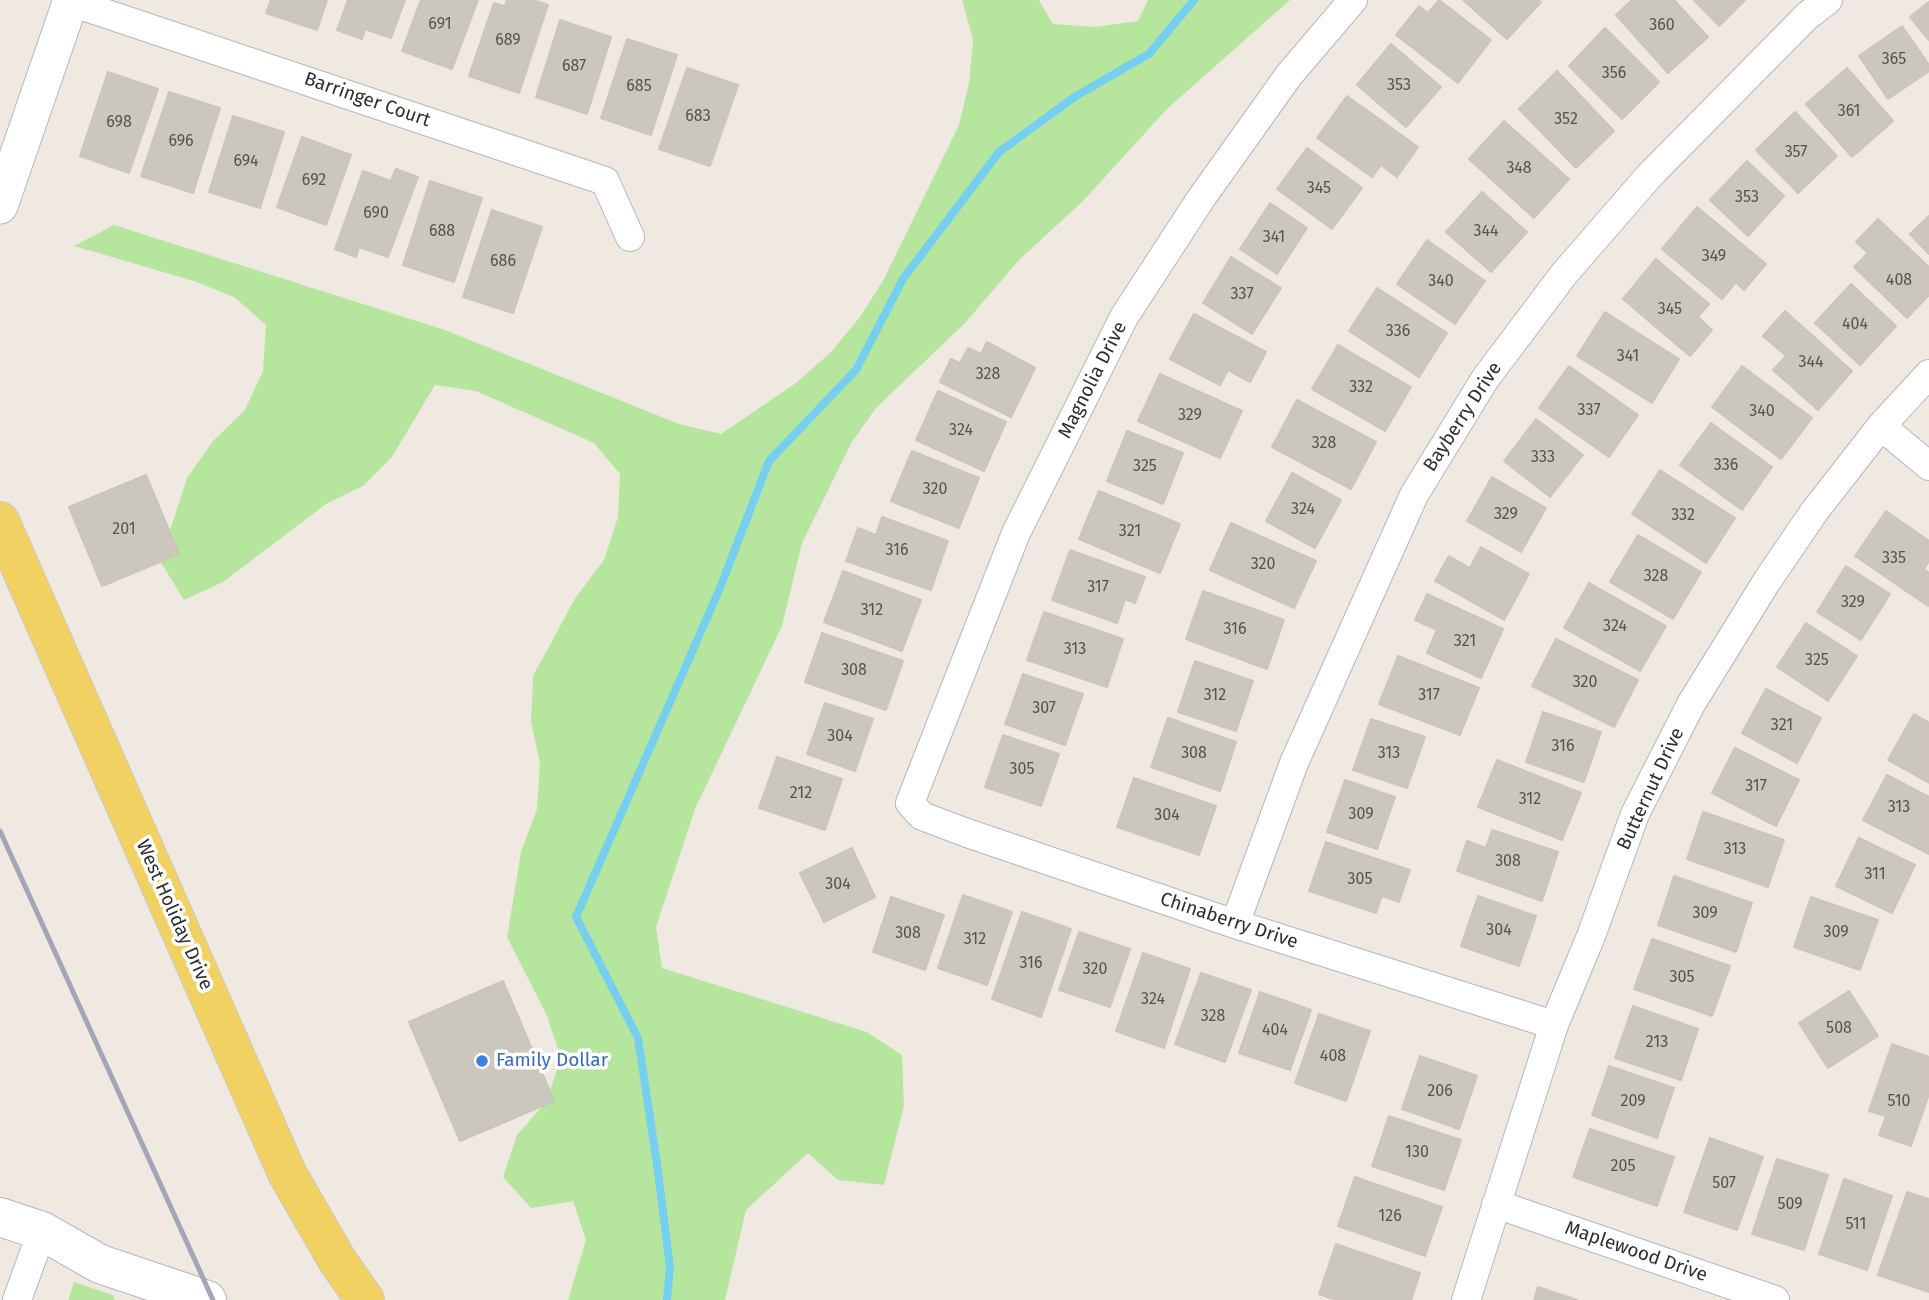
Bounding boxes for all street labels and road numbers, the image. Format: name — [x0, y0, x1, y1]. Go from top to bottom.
street label: Barringer Court — [301, 68, 433, 132]
street label: Magnolia Drive — [1054, 318, 1132, 442]
street label: Bayberry Drive — [1419, 358, 1507, 476]
street label: Butternut Drive — [1613, 724, 1689, 854]
street label: West Holiday Drive — [131, 836, 217, 994]
street label: Chinaberry Drive — [1157, 888, 1301, 954]
street label: Maplewood Drive — [1562, 1217, 1710, 1287]

